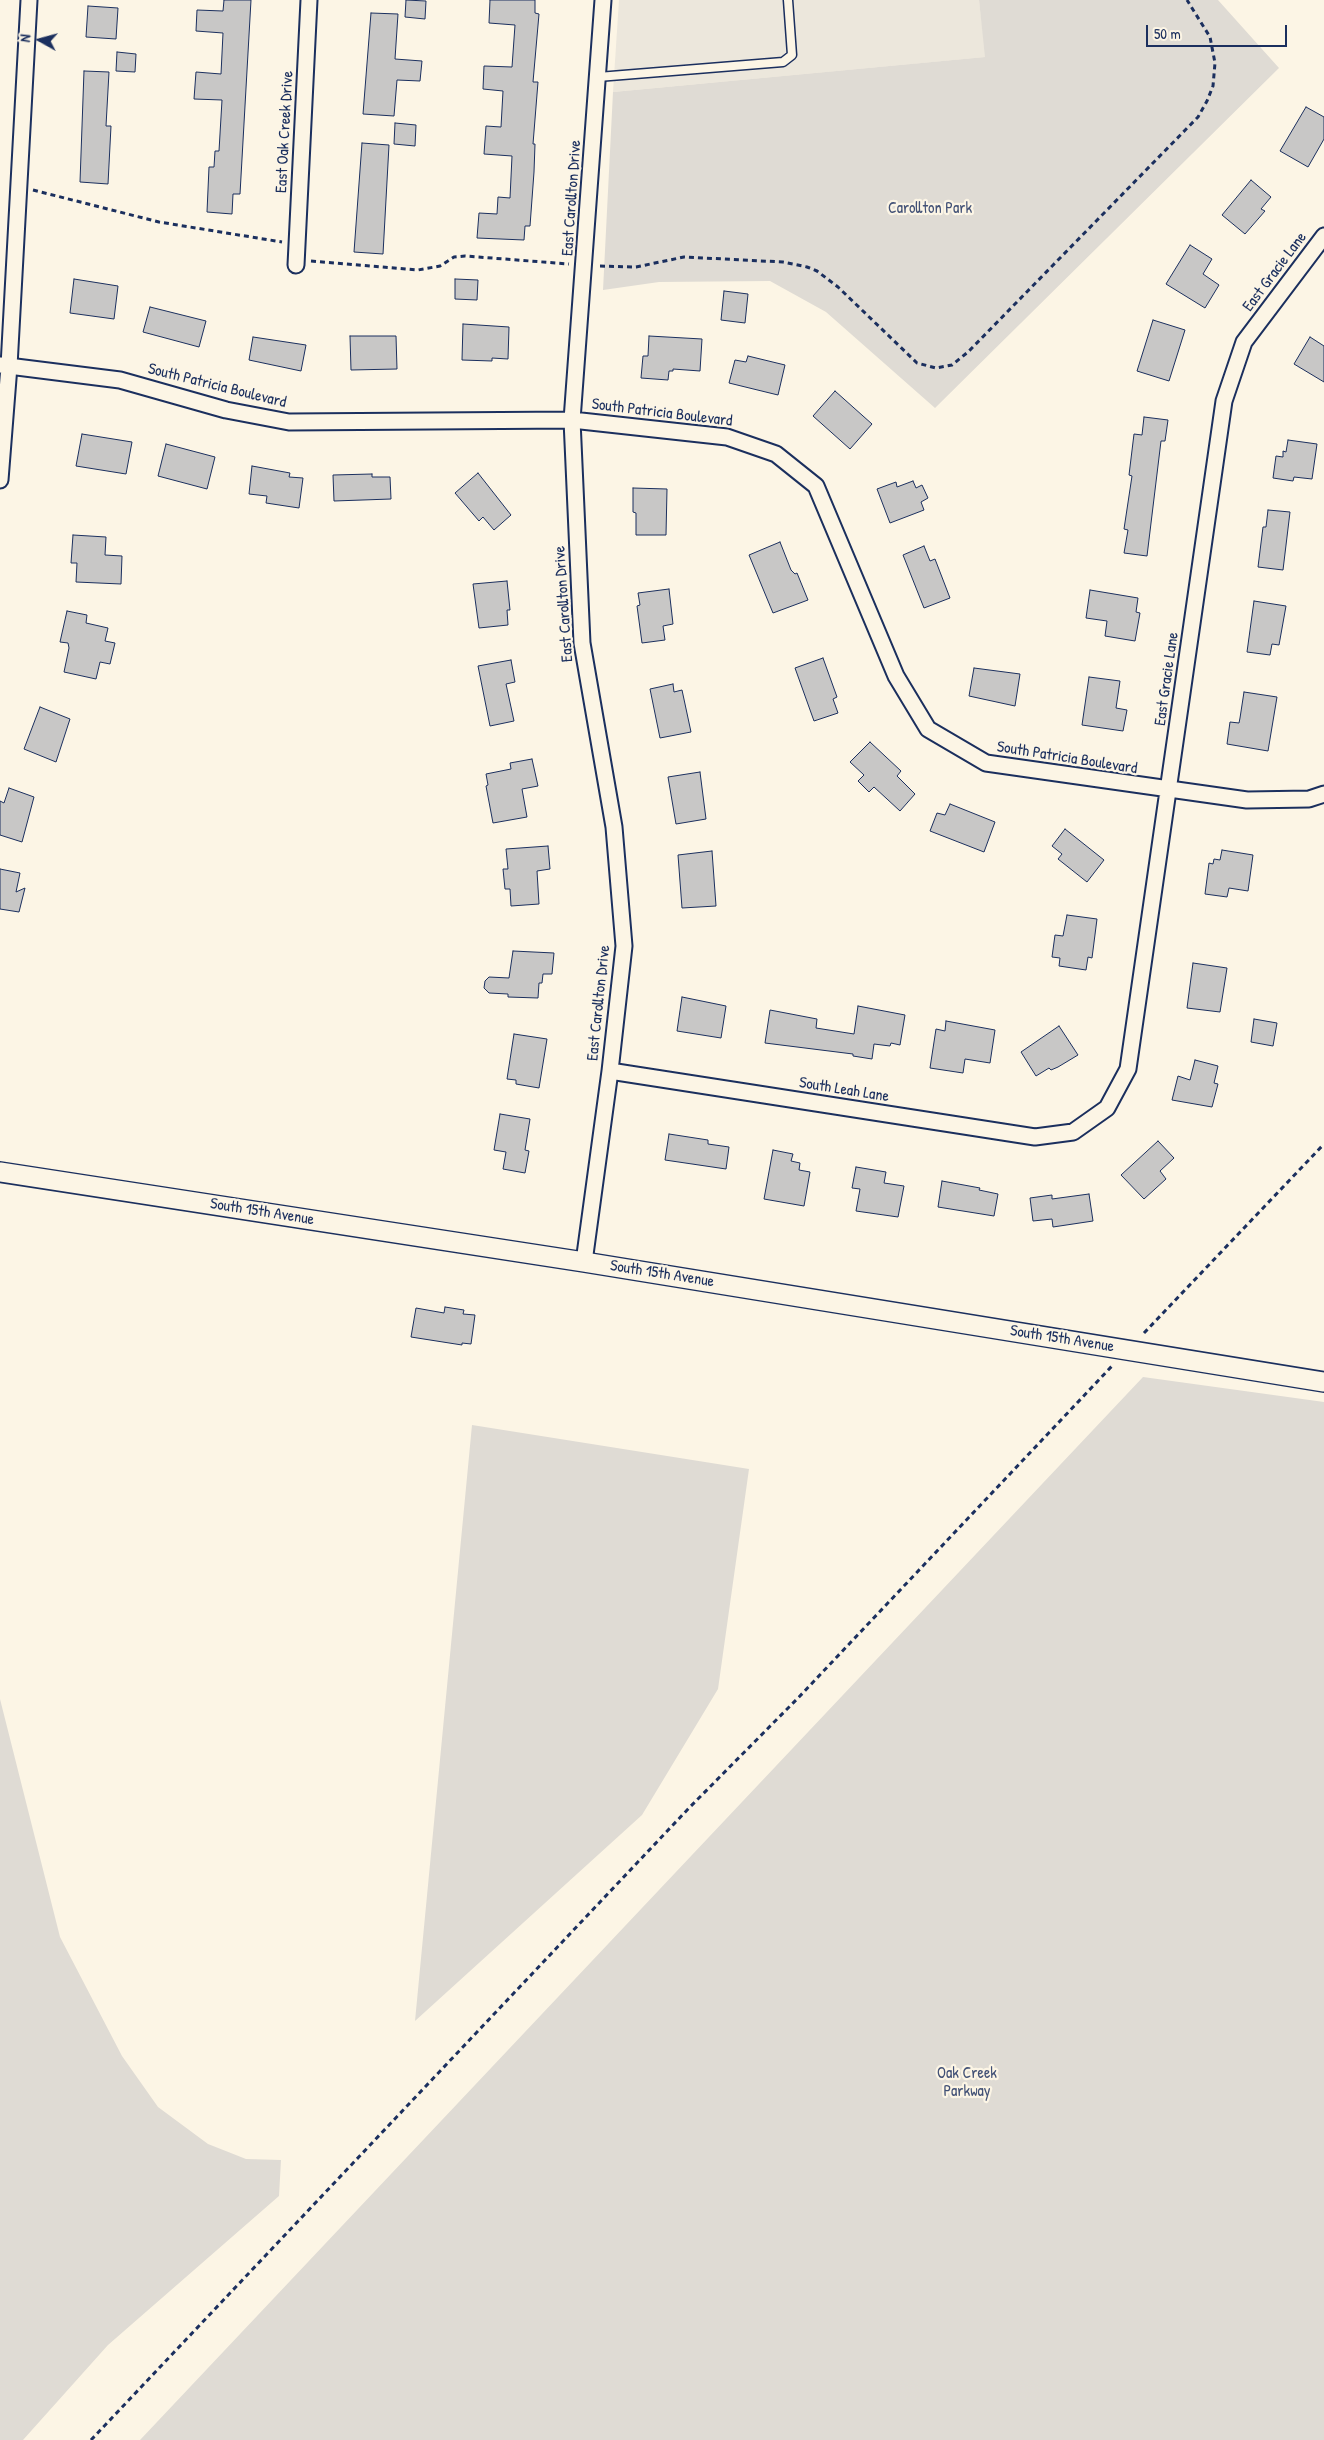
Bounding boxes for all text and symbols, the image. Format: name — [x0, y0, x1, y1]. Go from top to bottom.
north arrow — [15, 15, 65, 65]
scale bar — [1149, 15, 1290, 47]
text: 50 m — [1154, 23, 1181, 44]
text: N — [15, 33, 34, 43]
street label: East Oak Creek Drive — [272, 70, 298, 194]
street label: East Carollton Drive — [558, 139, 586, 257]
park label: Carollton Park — [888, 199, 972, 219]
street label: East Gracie Lane — [1239, 229, 1311, 315]
street label: South Patricia Boulevard — [146, 360, 288, 412]
street label: South Patricia Boulevard — [591, 395, 733, 431]
street label: East Carollton Drive — [550, 545, 578, 663]
street label: East Gracie Lane — [1151, 631, 1183, 727]
street label: South Patricia Boulevard — [996, 737, 1138, 779]
street label: East Carollton Drive — [583, 944, 615, 1062]
street label: South Leah Lane — [798, 1073, 890, 1107]
street label: South 15th Avenue — [209, 1194, 315, 1230]
street label: South 15th Avenue — [609, 1256, 715, 1292]
street label: South 15th Avenue — [1009, 1321, 1115, 1357]
park label: Oak Creek Parkway — [937, 2064, 997, 2102]

